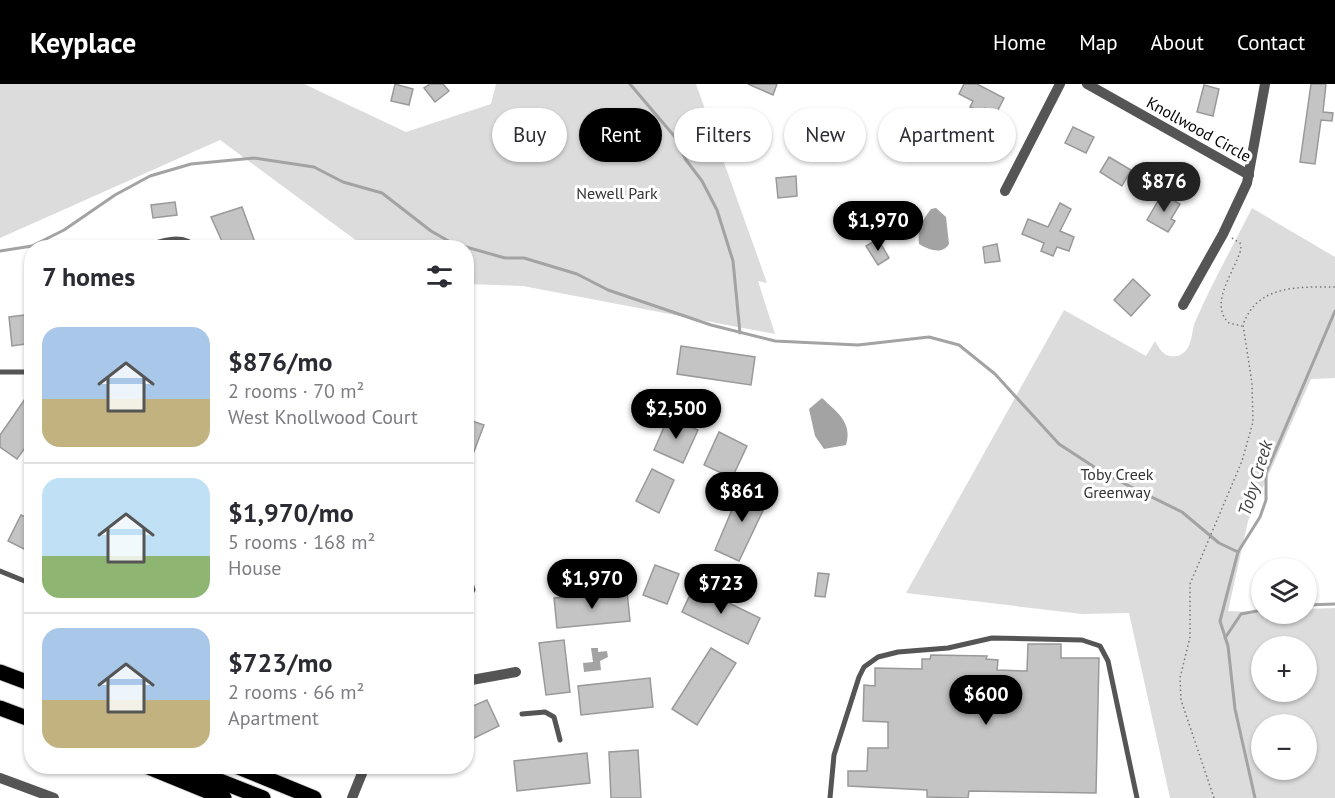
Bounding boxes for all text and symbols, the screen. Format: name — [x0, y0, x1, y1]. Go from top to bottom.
text: Keyplace — [30, 24, 136, 61]
text: Home — [993, 29, 1046, 56]
text: Map — [1079, 29, 1118, 56]
text: About — [1151, 29, 1204, 56]
text: Contact — [1237, 29, 1305, 56]
street label: Knollwood Circle — [1143, 92, 1255, 166]
chip: Buy — [492, 108, 567, 162]
chip: Rent — [579, 108, 662, 162]
chip: Filters — [674, 108, 772, 162]
chip: New — [784, 108, 866, 162]
chip: Apartment — [878, 108, 1016, 162]
pin: $876 — [1128, 162, 1200, 213]
text: $876 — [1141, 168, 1187, 194]
park label: Newell Park — [576, 183, 658, 203]
pin: $1,970 — [829, 201, 927, 252]
text: $1,970 — [847, 207, 909, 233]
text: 7 homes — [42, 260, 135, 293]
icon: filters — [423, 260, 456, 293]
text: $876/mo — [228, 345, 332, 378]
icon: home — [90, 351, 162, 423]
text: 2 rooms · 70 m² — [228, 378, 364, 404]
pin: $2,500 — [627, 389, 725, 440]
text: $2,500 — [645, 395, 707, 421]
text: West Knollwood Court — [228, 404, 418, 430]
water label: Toby Creek — [1233, 437, 1278, 519]
park label: Toby Creek Greenway — [1080, 464, 1154, 502]
pin: $861 — [706, 472, 778, 523]
text: $861 — [719, 478, 765, 504]
text: $1,970/mo — [228, 496, 354, 529]
icon: home — [90, 502, 162, 574]
text: 5 rooms · 168 m² — [228, 529, 375, 555]
text: House — [228, 555, 282, 581]
map controls — [1251, 558, 1317, 780]
button: layers — [1251, 558, 1317, 624]
pin: $1,970 — [543, 559, 641, 610]
pin: $723 — [685, 564, 757, 615]
text: $1,970 — [561, 565, 623, 591]
text: $723 — [698, 570, 744, 596]
button: + — [1251, 636, 1317, 702]
text: $723/mo — [228, 646, 332, 679]
icon: home — [90, 652, 162, 724]
pin: $600 — [950, 675, 1022, 726]
text: 2 rooms · 66 m² — [228, 679, 364, 705]
text: $600 — [963, 681, 1009, 707]
text: Apartment — [228, 705, 319, 731]
button: − — [1251, 714, 1317, 780]

